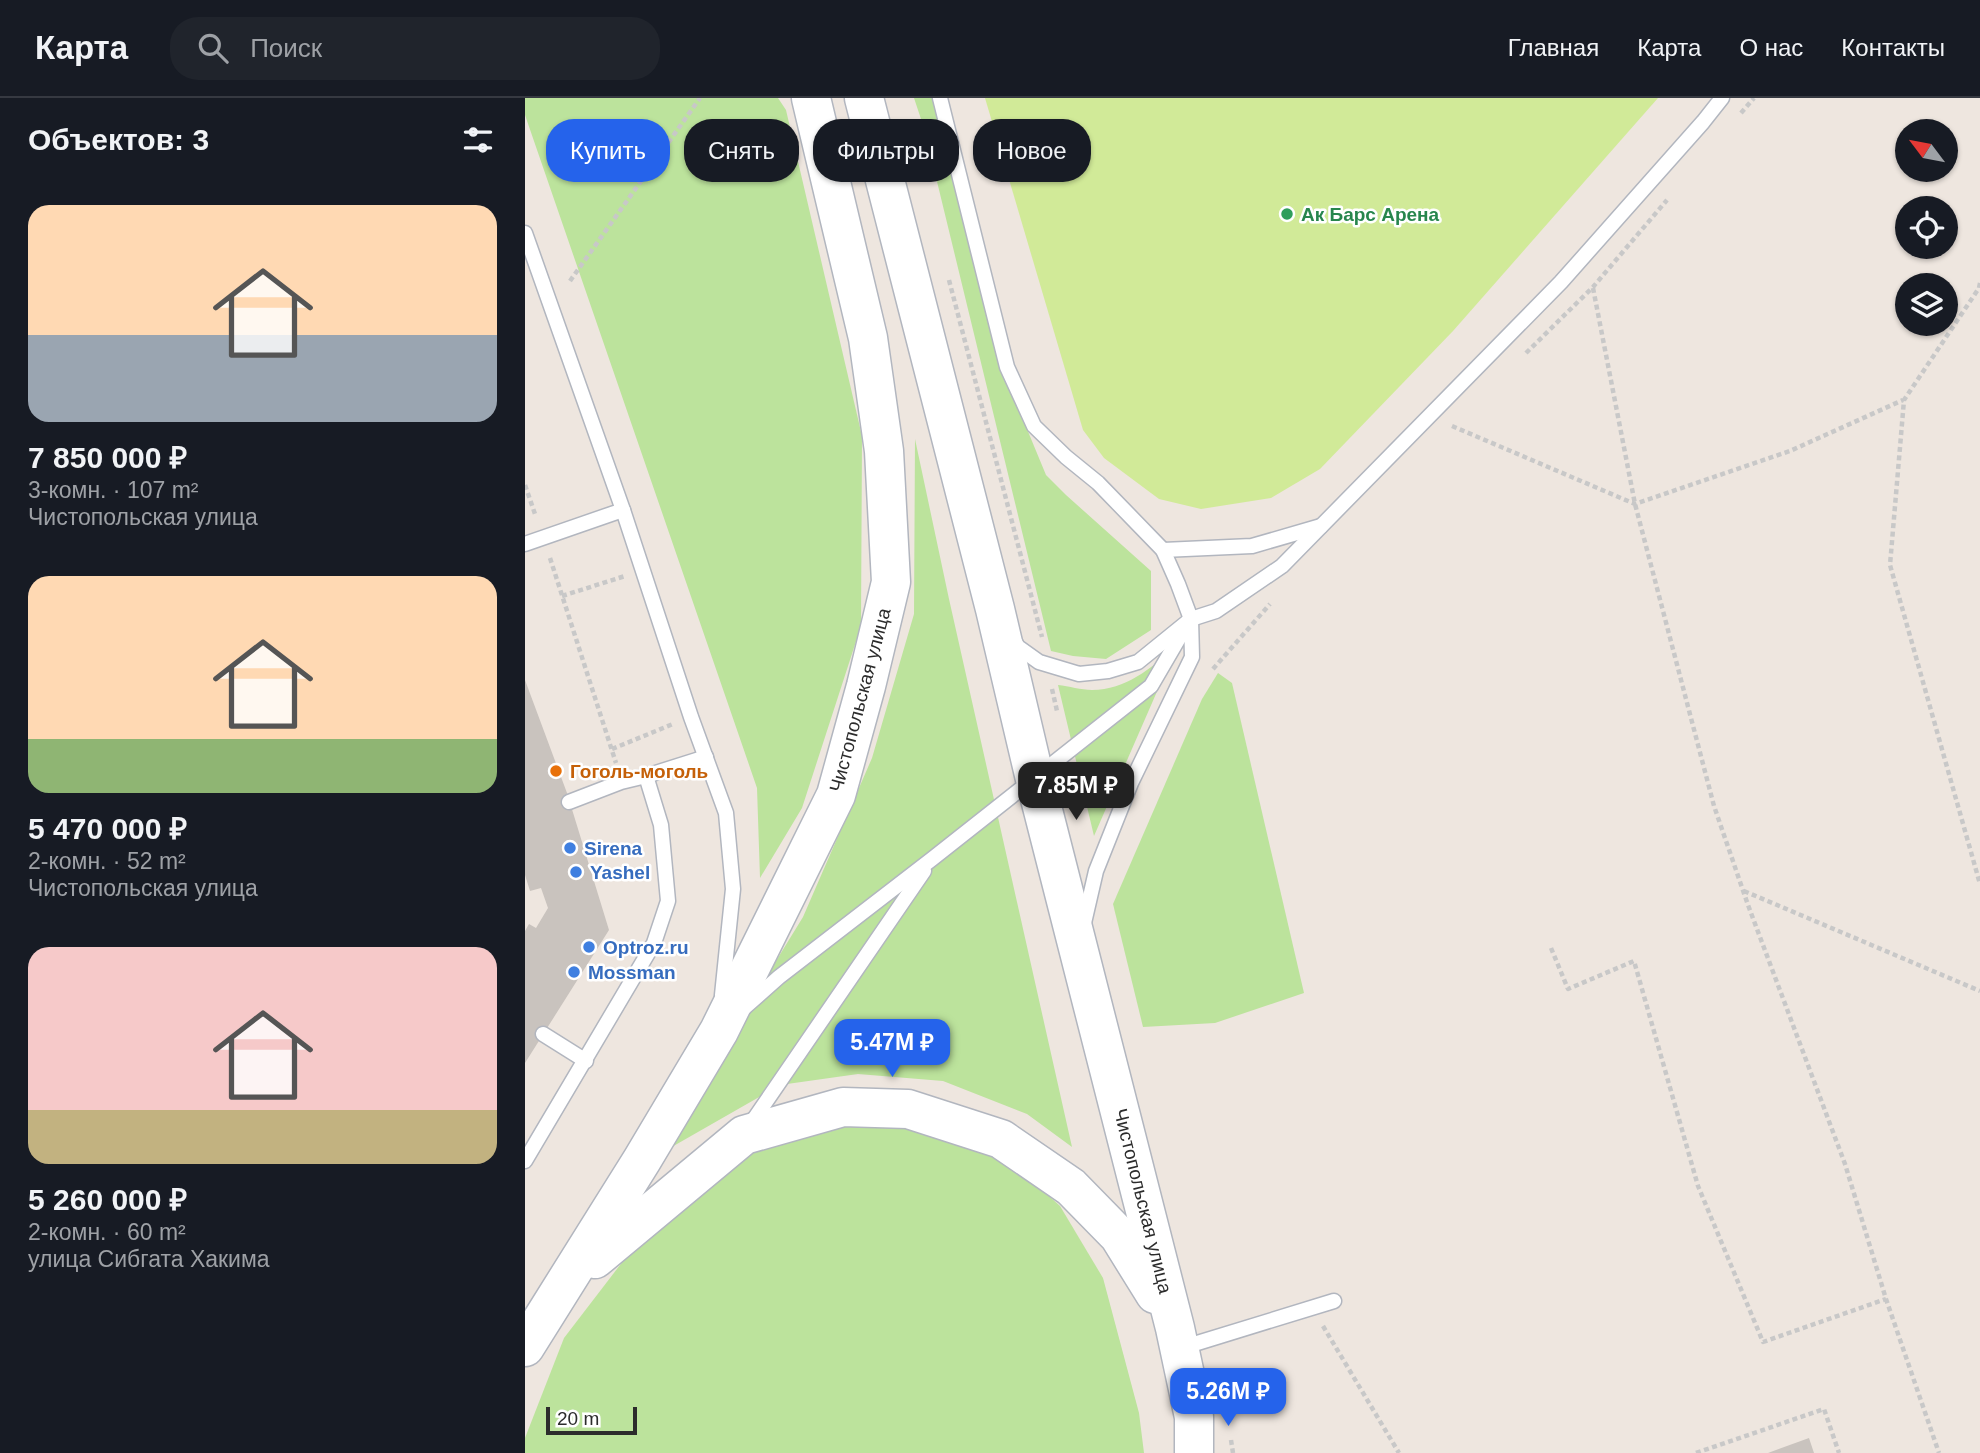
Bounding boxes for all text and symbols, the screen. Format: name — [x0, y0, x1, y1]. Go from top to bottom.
search box — [170, 17, 660, 80]
text: Карта — [35, 29, 128, 66]
icon: search — [194, 29, 232, 67]
text: Поиск — [250, 33, 322, 63]
text: Главная — [1508, 34, 1599, 61]
text: Карта — [1637, 34, 1701, 61]
text: О нас — [1739, 34, 1803, 61]
text: Контакты — [1841, 34, 1945, 61]
chip: Купить — [546, 119, 670, 182]
chip: Снять — [684, 119, 799, 182]
chip: Фильтры — [813, 119, 959, 182]
chip: Новое — [973, 119, 1091, 182]
north arrow — [1895, 119, 1958, 182]
map controls — [1895, 119, 1958, 336]
icon: filters — [459, 121, 497, 159]
text: Объектов: 3 — [28, 123, 209, 156]
button: locate — [1895, 196, 1958, 259]
place label: Ак Барс Арена — [1301, 204, 1440, 225]
marker: Ак Барс Арена — [1279, 206, 1295, 222]
icon: home — [200, 250, 326, 376]
button: layers — [1895, 273, 1958, 336]
text: 7 850 000 ₽ — [28, 441, 187, 474]
text: 3-комн. · 107 m² — [28, 477, 199, 503]
text: Чистопольская улица — [28, 504, 258, 530]
street label: Чистопольская улица — [825, 605, 895, 794]
icon: home — [200, 621, 326, 747]
place label: Гоголь-моголь — [570, 761, 708, 782]
pin: 7.85M ₽ — [1011, 762, 1141, 822]
marker: Гоголь-моголь — [548, 763, 564, 779]
text: 7.85M ₽ — [1034, 772, 1118, 798]
text: 5 470 000 ₽ — [28, 812, 187, 845]
place label: Sirena — [584, 838, 643, 859]
marker: Sirena — [562, 840, 578, 856]
text: 2-комн. · 52 m² — [28, 848, 186, 874]
place label: Yashel — [590, 862, 650, 883]
marker: Yashel — [568, 864, 584, 880]
text: Чистопольская улица — [28, 875, 258, 901]
place label: Optroz.ru — [603, 937, 689, 958]
marker: Optroz.ru — [581, 939, 597, 955]
place label: Mossman — [588, 962, 676, 983]
marker: Mossman — [566, 964, 582, 980]
icon: home — [200, 992, 326, 1118]
pin: 5.47M ₽ — [827, 1020, 957, 1079]
text: 5.47M ₽ — [850, 1029, 934, 1055]
street label: Чистопольская улица — [1110, 1106, 1176, 1296]
text: 5 260 000 ₽ — [28, 1183, 187, 1216]
text: 2-комн. · 60 m² — [28, 1219, 186, 1245]
text: улица Сибгата Хакима — [28, 1246, 270, 1272]
pin: 5.26M ₽ — [1163, 1368, 1293, 1428]
text: 5.26M ₽ — [1186, 1378, 1270, 1404]
scale bar — [546, 1404, 637, 1436]
text: 20 m — [557, 1408, 599, 1429]

